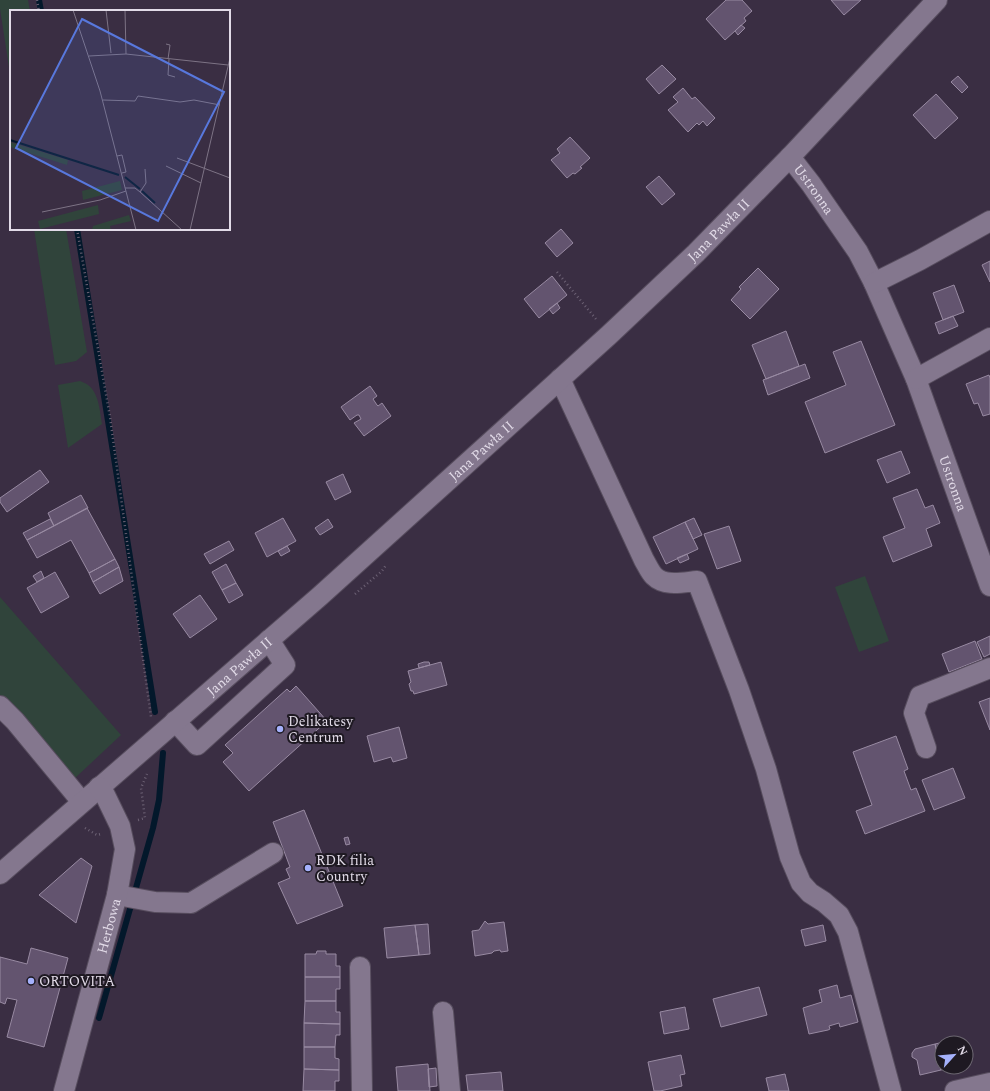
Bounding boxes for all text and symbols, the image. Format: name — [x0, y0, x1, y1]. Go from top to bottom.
inset map — [10, 10, 230, 230]
street label: Ustronna — [788, 159, 840, 219]
street label: Jana Pawła II — [682, 193, 755, 267]
street label: Jana Pawła II — [444, 415, 519, 486]
street label: Ustronna — [933, 452, 973, 514]
street label: Jana Pawła II — [202, 631, 277, 701]
place label: Delikatesy Centrum — [288, 711, 354, 748]
marker: Delikatesy Centrum — [275, 724, 285, 734]
place label: RDK filia Country — [316, 850, 374, 887]
marker: RDK filia Country — [303, 863, 313, 873]
street label: Herbowa — [91, 896, 126, 956]
place label: ORTOVITA — [39, 971, 116, 992]
marker: ORTOVITA — [26, 976, 36, 986]
north arrow — [934, 1035, 974, 1075]
text: N — [953, 1043, 972, 1059]

